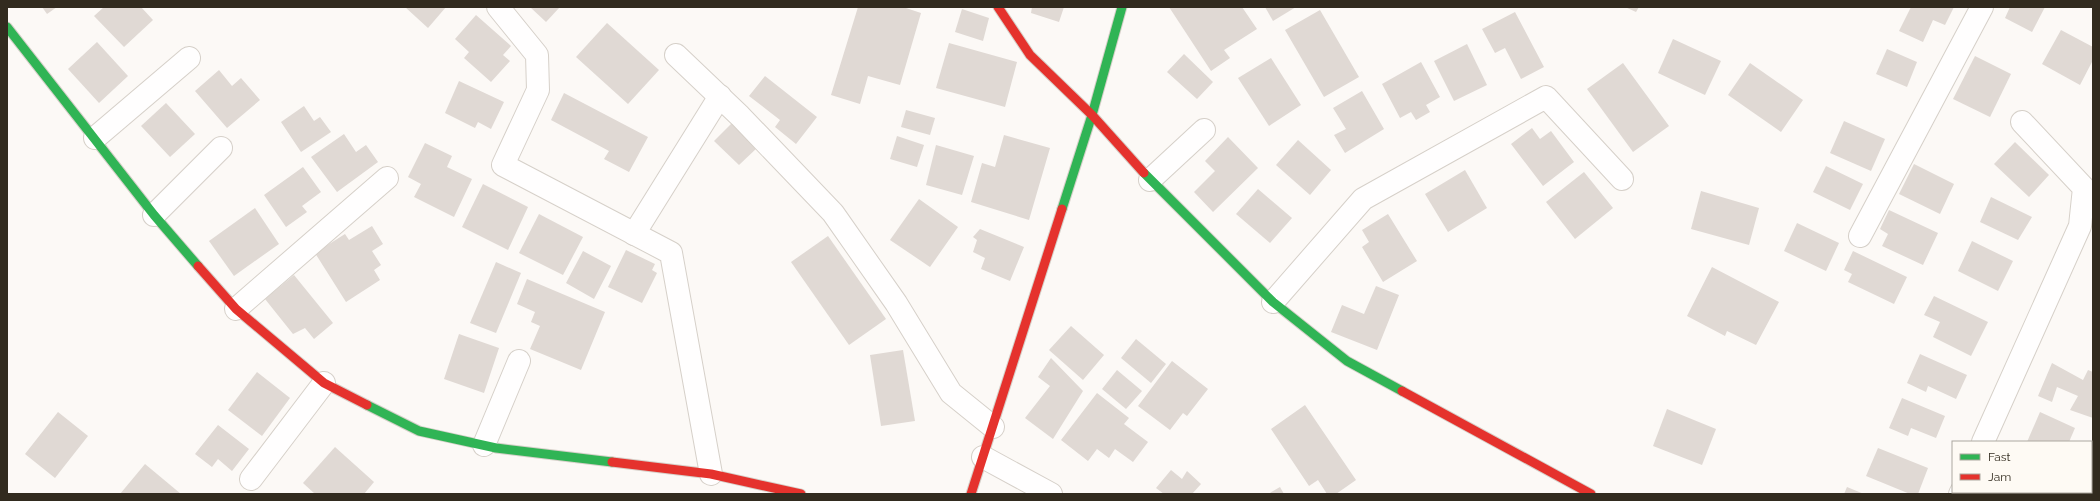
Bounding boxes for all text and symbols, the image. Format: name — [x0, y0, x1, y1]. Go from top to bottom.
legend — [1952, 441, 2092, 493]
text: Fast — [1988, 450, 2011, 464]
text: Jam — [1988, 470, 2011, 484]

